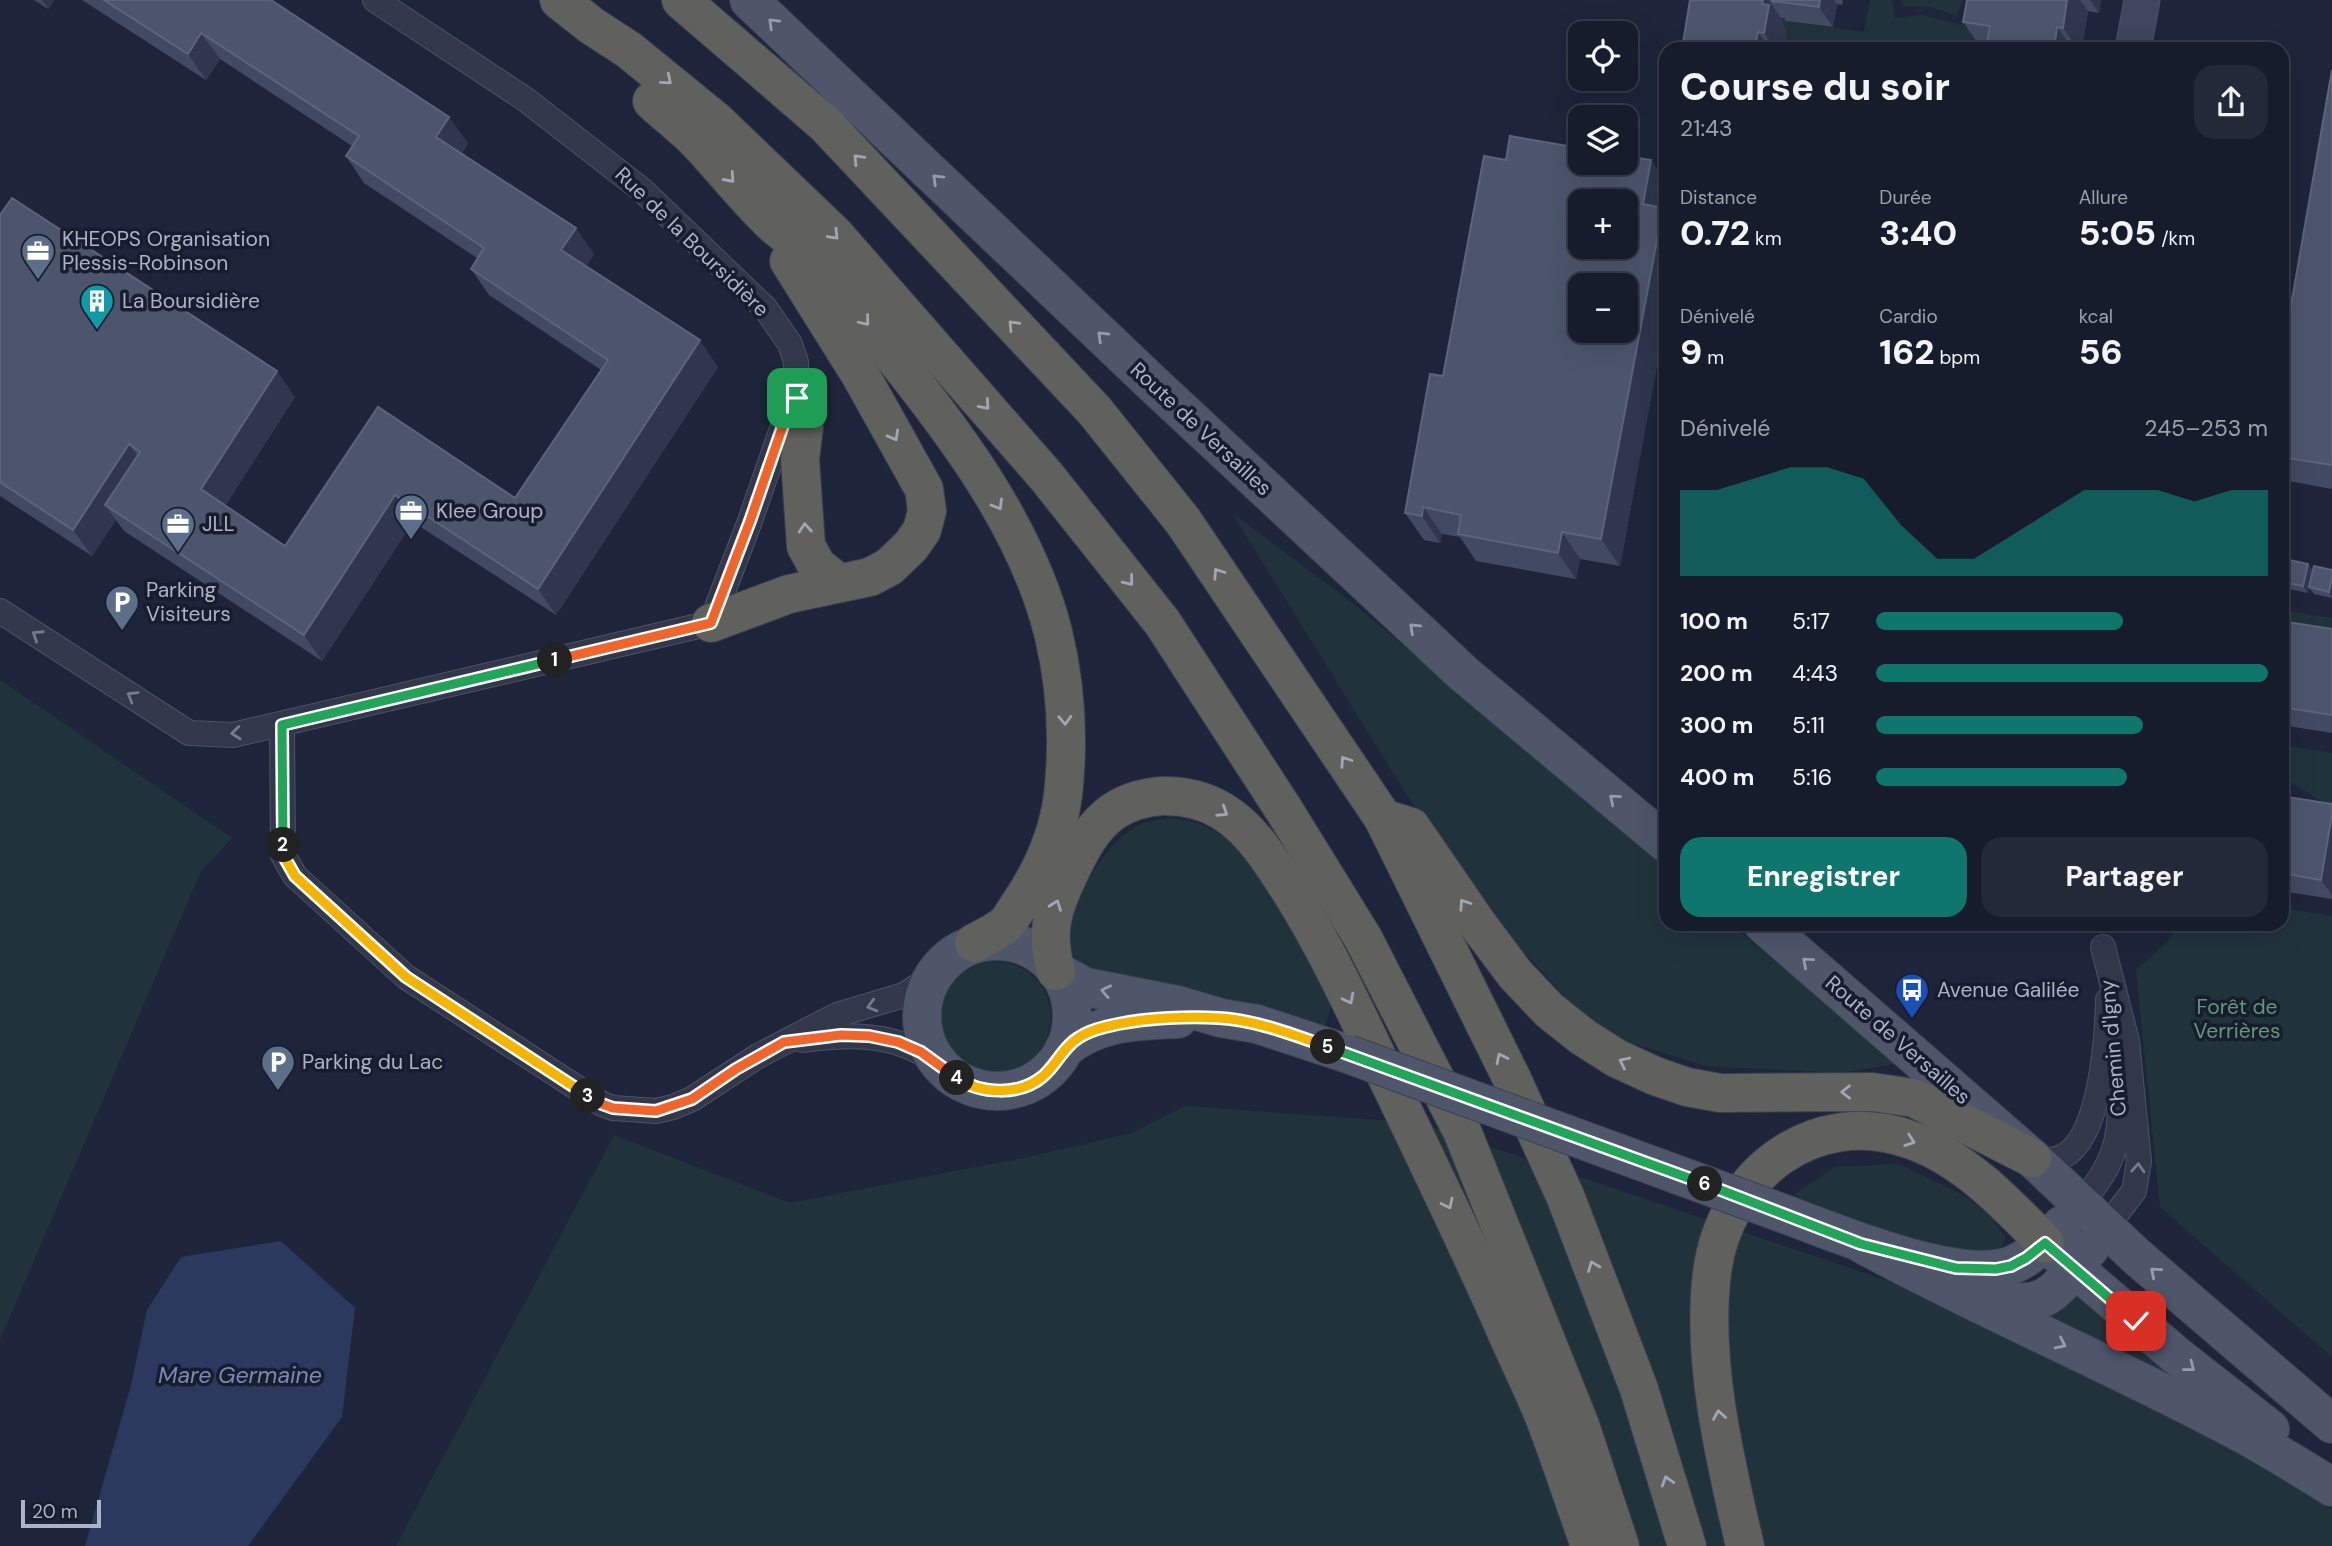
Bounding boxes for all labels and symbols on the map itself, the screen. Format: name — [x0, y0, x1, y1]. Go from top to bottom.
one-way arrow — [768, 18, 781, 31]
one-way arrow — [659, 72, 672, 84]
one-way arrow — [853, 154, 866, 167]
street label: Rue de la Boursidière — [609, 161, 775, 323]
one-way arrow — [721, 170, 734, 183]
one-way arrow — [933, 175, 946, 188]
place label: KHEOPS Organisation Plessis-Robinson — [62, 225, 270, 277]
one-way arrow — [826, 226, 839, 239]
office icon: KHEOPS Organisation Plessis-Robinson — [19, 232, 57, 281]
building icon: La Boursidière — [78, 282, 116, 331]
place label: La Boursidière — [122, 287, 260, 315]
one-way arrow — [857, 312, 869, 325]
one-way arrow — [1009, 320, 1022, 333]
one-way arrow — [1097, 332, 1110, 344]
street label: Route de Versailles — [1124, 356, 1278, 502]
pin — [767, 368, 827, 428]
one-way arrow — [977, 397, 989, 410]
one-way arrow — [886, 428, 899, 441]
office icon: Klee Group — [392, 492, 430, 541]
place label: Klee Group — [436, 497, 543, 525]
one-way arrow — [990, 498, 1003, 510]
office icon: JLL — [159, 505, 197, 554]
place label: JLL — [202, 510, 235, 538]
one-way arrow — [798, 522, 813, 533]
one-way arrow — [1213, 567, 1226, 580]
one-way arrow — [1121, 573, 1133, 586]
place label: Parking Visiteurs — [146, 576, 231, 628]
parking icon: Parking Visiteurs — [103, 583, 141, 632]
one-way arrow — [1409, 623, 1422, 636]
one-way arrow — [31, 630, 44, 643]
pin: 1 — [538, 642, 572, 678]
one-way arrow — [126, 692, 139, 705]
one-way arrow — [1058, 714, 1073, 725]
one-way arrow — [230, 725, 241, 740]
one-way arrow — [1340, 756, 1353, 769]
one-way arrow — [1609, 795, 1622, 807]
one-way arrow — [1216, 804, 1229, 817]
pin: 2 — [266, 828, 300, 862]
one-way arrow — [1048, 899, 1062, 911]
one-way arrow — [1459, 899, 1472, 912]
one-way arrow — [1802, 958, 1815, 970]
street label: Route de Versailles — [1819, 969, 1977, 1111]
bus stop icon: Avenue Galilée — [1893, 971, 1931, 1020]
place label: Avenue Galilée — [1937, 976, 2080, 1004]
street label: Chemin d'Igny — [2093, 978, 2133, 1117]
one-way arrow — [1100, 985, 1112, 1000]
one-way arrow — [1340, 992, 1354, 1004]
park label: Forêt de Verrières — [2194, 993, 2280, 1045]
one-way arrow — [866, 998, 878, 1012]
pin: 5 — [1310, 1030, 1346, 1064]
parking icon: Parking du Lac — [259, 1043, 297, 1092]
place label: Parking du Lac — [302, 1048, 443, 1076]
one-way arrow — [1496, 1053, 1510, 1065]
one-way arrow — [1619, 1056, 1631, 1070]
pin: 4 — [940, 1060, 974, 1096]
pin: 3 — [570, 1078, 606, 1114]
one-way arrow — [1841, 1084, 1851, 1100]
one-way arrow — [1904, 1133, 1916, 1147]
one-way arrow — [2131, 1162, 2146, 1173]
pin: 6 — [1688, 1166, 1722, 1202]
one-way arrow — [1440, 1197, 1454, 1209]
one-way arrow — [1587, 1260, 1601, 1272]
one-way arrow — [2150, 1268, 2163, 1280]
pin — [2106, 1291, 2166, 1351]
one-way arrow — [2054, 1335, 2066, 1349]
one-way arrow — [2183, 1358, 2195, 1371]
water label: Mare Germaine — [158, 1360, 322, 1390]
one-way arrow — [1712, 1409, 1727, 1421]
one-way arrow — [1661, 1475, 1676, 1487]
scale bar — [21, 1497, 102, 1529]

